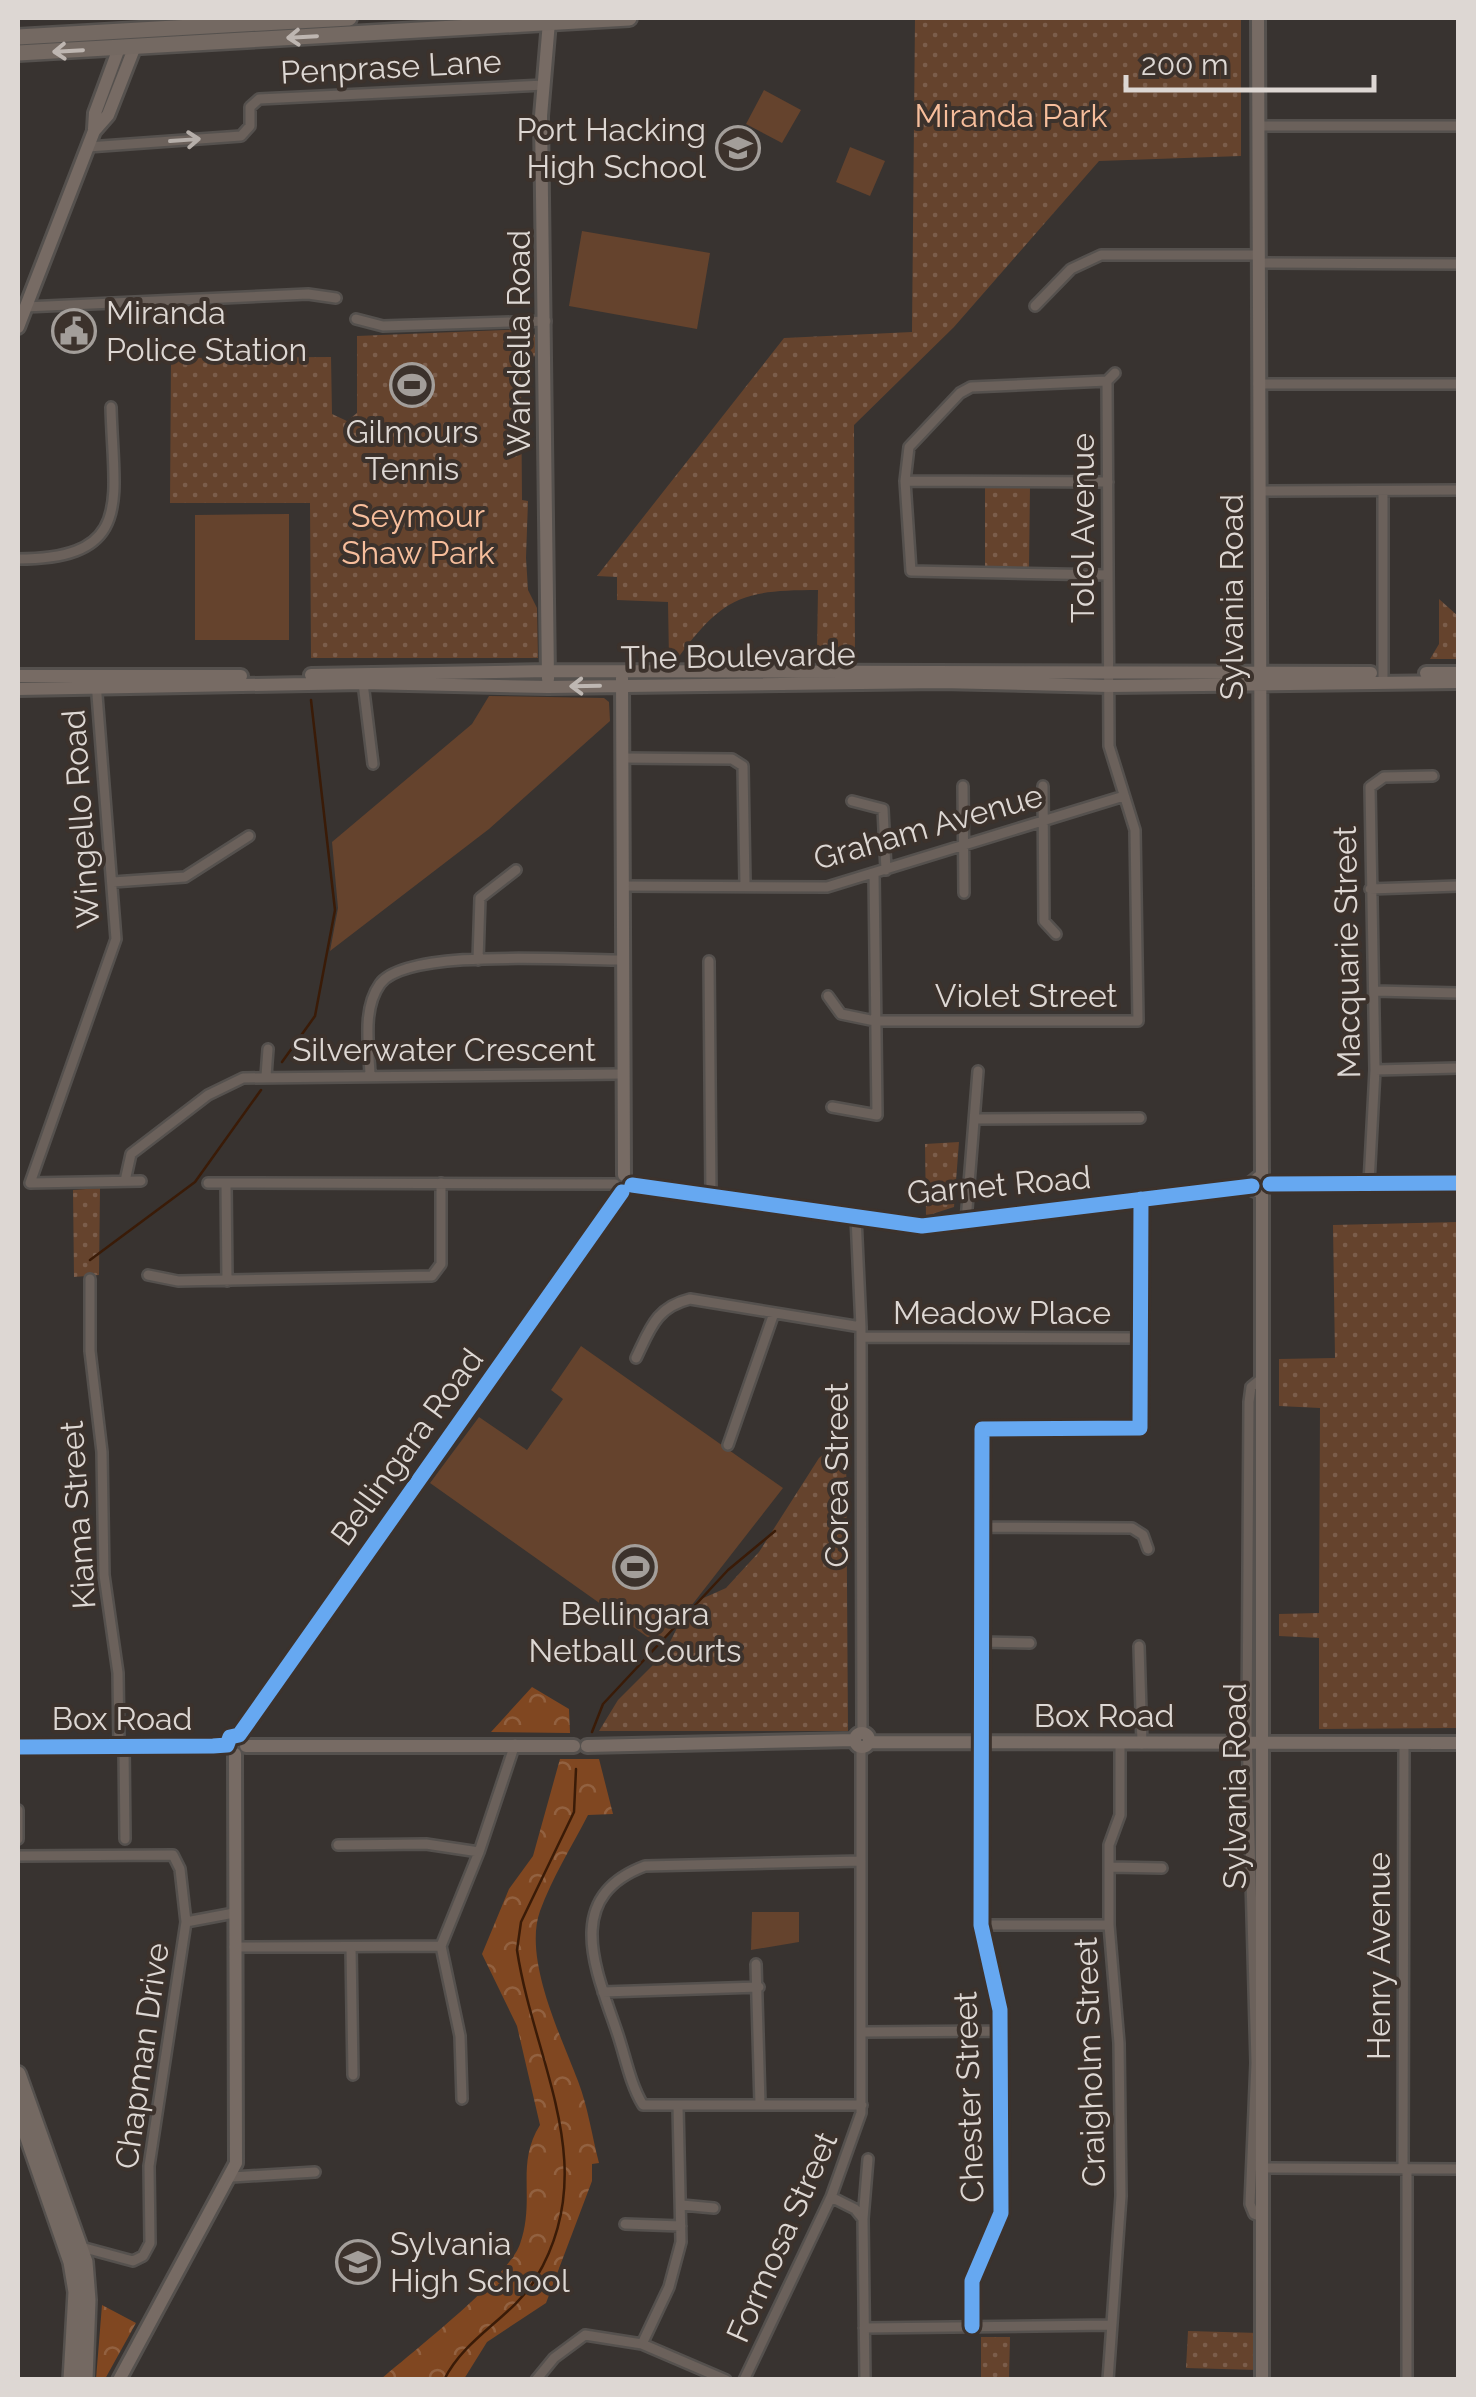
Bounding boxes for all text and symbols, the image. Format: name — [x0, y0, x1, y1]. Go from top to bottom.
one-way arrow — [286, 28, 318, 47]
scale bar — [1126, 30, 1374, 92]
one-way arrow — [53, 42, 85, 61]
street label: Penprase Lane — [279, 42, 502, 91]
text: 200 m — [1141, 47, 1229, 82]
park label: Miranda Park — [914, 97, 1108, 134]
place label: Port Hacking High School — [516, 111, 706, 185]
school or university icon: Port Hacking High School — [715, 125, 761, 171]
one-way arrow — [169, 130, 201, 149]
street label: Wandella Road — [500, 230, 537, 456]
place label: Miranda Police Station — [106, 294, 307, 368]
public building icon: Miranda Police Station — [51, 308, 97, 354]
sports icon: Gilmours Tennis — [389, 362, 435, 408]
place label: Gilmours Tennis — [346, 413, 478, 487]
street label: Tolol Avenue — [1064, 433, 1101, 623]
street label: Sylvania Road — [1213, 494, 1250, 700]
park label: Seymour Shaw Park — [341, 497, 495, 571]
street label: The Boulevarde — [620, 635, 856, 676]
one-way arrow — [569, 677, 601, 696]
street label: Wingello Road — [54, 708, 107, 930]
street label: Graham Avenue — [809, 776, 1047, 877]
street label: Macquarie Street — [1326, 825, 1367, 1079]
street label: Violet Street — [935, 977, 1118, 1014]
street label: Silverwater Crescent — [292, 1031, 596, 1068]
street label: Garnet Road — [905, 1158, 1092, 1211]
street label: Meadow Place — [893, 1294, 1111, 1331]
street label: Bellingara Road — [323, 1341, 490, 1552]
street label: Corea Street — [818, 1382, 855, 1567]
street label: Kiama Street — [52, 1419, 103, 1610]
sports icon: Bellingara Netball Courts — [612, 1544, 658, 1590]
place label: Bellingara Netball Courts — [529, 1595, 741, 1669]
street label: Sylvania Road — [1216, 1683, 1253, 1889]
street label: Box Road — [1034, 1697, 1174, 1734]
street label: Box Road — [52, 1700, 192, 1737]
street label: Henry Avenue — [1360, 1852, 1397, 2060]
street label: Craigholm Street — [1067, 1936, 1112, 2188]
street label: Chapman Drive — [107, 1941, 176, 2171]
street label: Chester Street — [946, 1990, 991, 2203]
street label: Formosa Street — [719, 2126, 845, 2348]
place label: Sylvania High School — [390, 2225, 570, 2299]
school or university icon: Sylvania High School — [335, 2239, 381, 2285]

